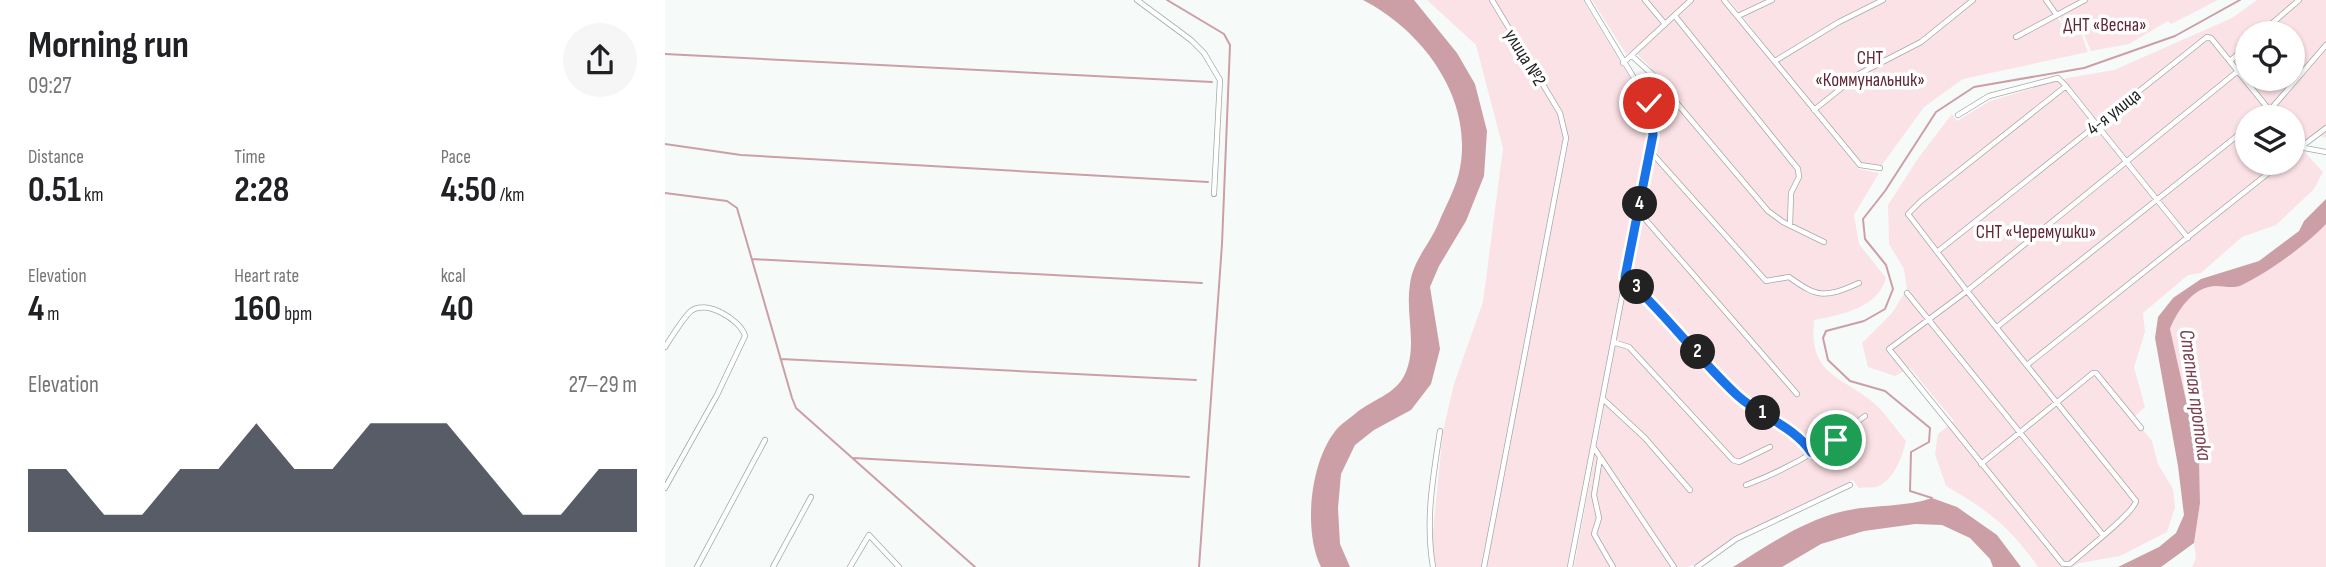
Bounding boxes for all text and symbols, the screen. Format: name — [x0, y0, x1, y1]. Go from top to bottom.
park label: ДНТ «Весна» — [2063, 14, 2147, 37]
map controls — [2235, 21, 2305, 175]
button: locate — [2235, 21, 2305, 91]
text: Morning run — [28, 23, 189, 68]
button: share — [563, 23, 637, 97]
street label: улица №2 — [1499, 25, 1551, 90]
park label: СНТ «Коммунальник» — [1815, 47, 1925, 92]
text: 09:27 — [28, 72, 72, 100]
pin — [1619, 73, 1679, 133]
icon: check — [1630, 84, 1668, 122]
street label: 4-я улица — [2082, 84, 2146, 140]
button: layers — [2235, 105, 2305, 175]
text: Distance — [28, 146, 84, 169]
text: Time — [234, 146, 265, 169]
text: Pace — [441, 146, 471, 169]
text: 0.51 — [28, 169, 81, 212]
text: 2:28 — [234, 169, 289, 212]
text: 4:50 — [441, 169, 497, 212]
text: km — [81, 184, 103, 207]
text: /km — [497, 184, 525, 207]
pin: 4 — [1623, 186, 1657, 222]
text: 4 — [1635, 192, 1644, 215]
park label: СНТ «Черемушки» — [1976, 221, 2096, 244]
text: Elevation — [28, 265, 87, 288]
text: Heart rate — [234, 265, 299, 288]
text: kcal — [441, 265, 466, 288]
pin: 3 — [1619, 270, 1655, 304]
text: 3 — [1632, 275, 1641, 298]
text: 4 — [28, 288, 44, 331]
text: 160 — [234, 288, 281, 331]
text: 40 — [441, 288, 474, 331]
text: m — [44, 303, 60, 326]
text: bpm — [281, 303, 312, 326]
water label: Степная протока — [2174, 328, 2217, 463]
pin: 2 — [1681, 334, 1715, 370]
text: 2 — [1693, 340, 1702, 363]
text: Elevation — [28, 371, 99, 399]
text: 27–29 m — [569, 371, 637, 399]
pin: 1 — [1745, 396, 1781, 430]
text: 1 — [1759, 401, 1766, 424]
pin — [1806, 410, 1866, 470]
icon: arrive — [1817, 421, 1855, 459]

